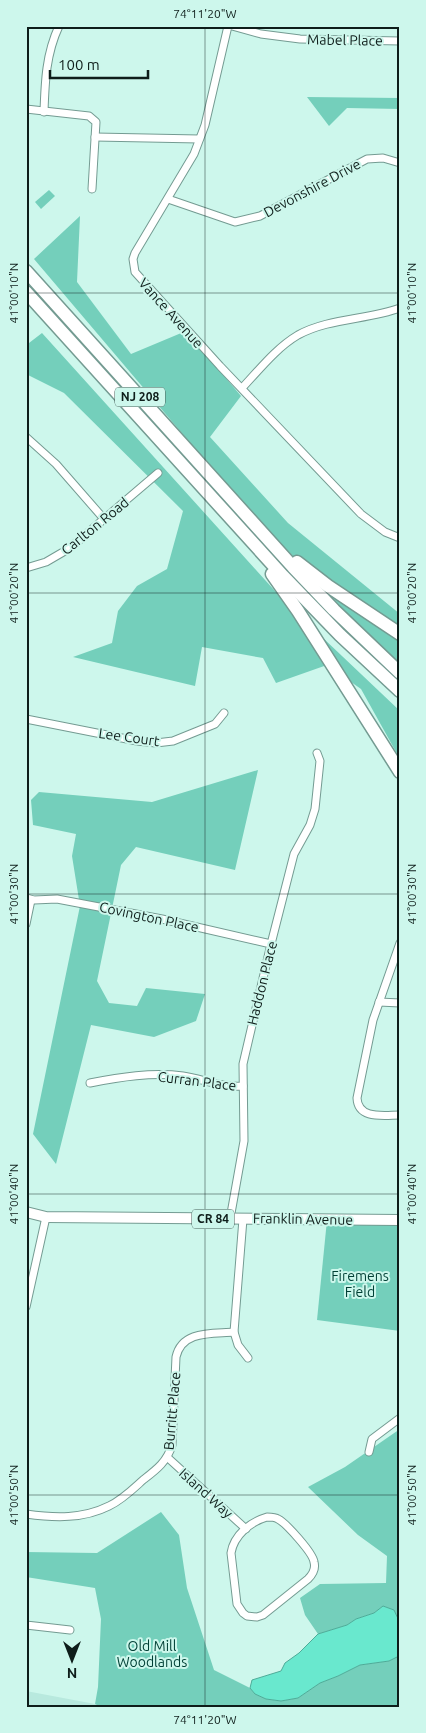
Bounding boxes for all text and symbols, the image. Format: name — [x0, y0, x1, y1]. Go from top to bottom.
text: 74°11'20"W — [173, 7, 237, 20]
street label: Mabel Place — [307, 31, 383, 49]
scale bar — [50, 48, 148, 80]
text: 100 m — [58, 56, 100, 73]
street label: Devonshire Drive — [261, 156, 363, 220]
text: 41°00'10"N — [7, 263, 20, 323]
text: 41°00'10"N — [405, 263, 418, 323]
street label: Vance Avenue — [135, 275, 207, 351]
road number: NJ 208 — [115, 388, 165, 407]
street label: Carlton Road — [58, 494, 132, 558]
text: 41°00'20"N — [7, 563, 20, 623]
text: 41°00'20"N — [405, 563, 418, 623]
street label: Lee Court — [98, 725, 161, 749]
text: 41°00'30"N — [7, 864, 20, 924]
text: 41°00'30"N — [405, 864, 418, 924]
street label: Covington Place — [98, 899, 200, 935]
street label: Haddon Place — [244, 939, 280, 1027]
street label: Curran Place — [157, 1068, 237, 1094]
text: 41°00'40"N — [7, 1164, 20, 1224]
text: 41°00'40"N — [405, 1164, 418, 1224]
road number: CR 84 — [192, 1210, 234, 1228]
street label: Franklin Avenue — [253, 1210, 353, 1228]
park label: Firemens Field — [331, 1268, 389, 1300]
street label: Burritt Place — [161, 1371, 183, 1451]
text: 41°00'50"N — [7, 1465, 20, 1525]
street label: Island Way — [176, 1465, 236, 1521]
text: 41°00'50"N — [405, 1465, 418, 1525]
north arrow — [48, 1636, 98, 1686]
park label: Old Mill Woodlands — [117, 1638, 187, 1670]
text: N — [67, 1665, 77, 1681]
text: 74°11'20"W — [173, 1713, 237, 1726]

